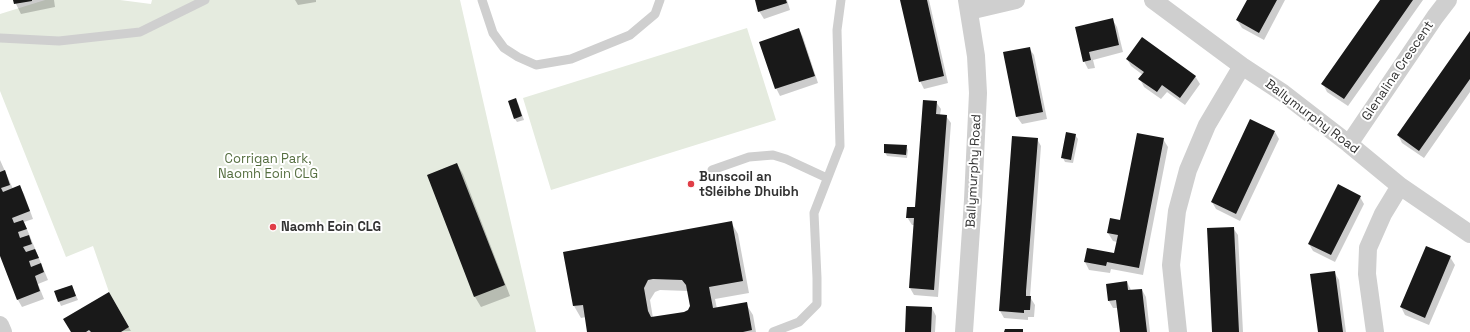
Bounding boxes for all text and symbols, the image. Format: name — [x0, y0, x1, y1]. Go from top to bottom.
street label: Glenalina Crescent — [1359, 18, 1437, 124]
street label: Ballymurphy Road — [1262, 77, 1362, 157]
street label: Ballymurphy Road — [963, 114, 985, 228]
park label: Corrigan Park, Naomh Eoin CLG — [218, 151, 318, 182]
place label: Bunscoil an tSléibhe Dhuibh — [699, 169, 799, 200]
marker: Bunscoil an tSléibhe Dhuibh — [686, 179, 696, 189]
place label: Naomh Eoin CLG — [281, 219, 381, 235]
marker: Naomh Eoin CLG — [268, 222, 278, 232]

